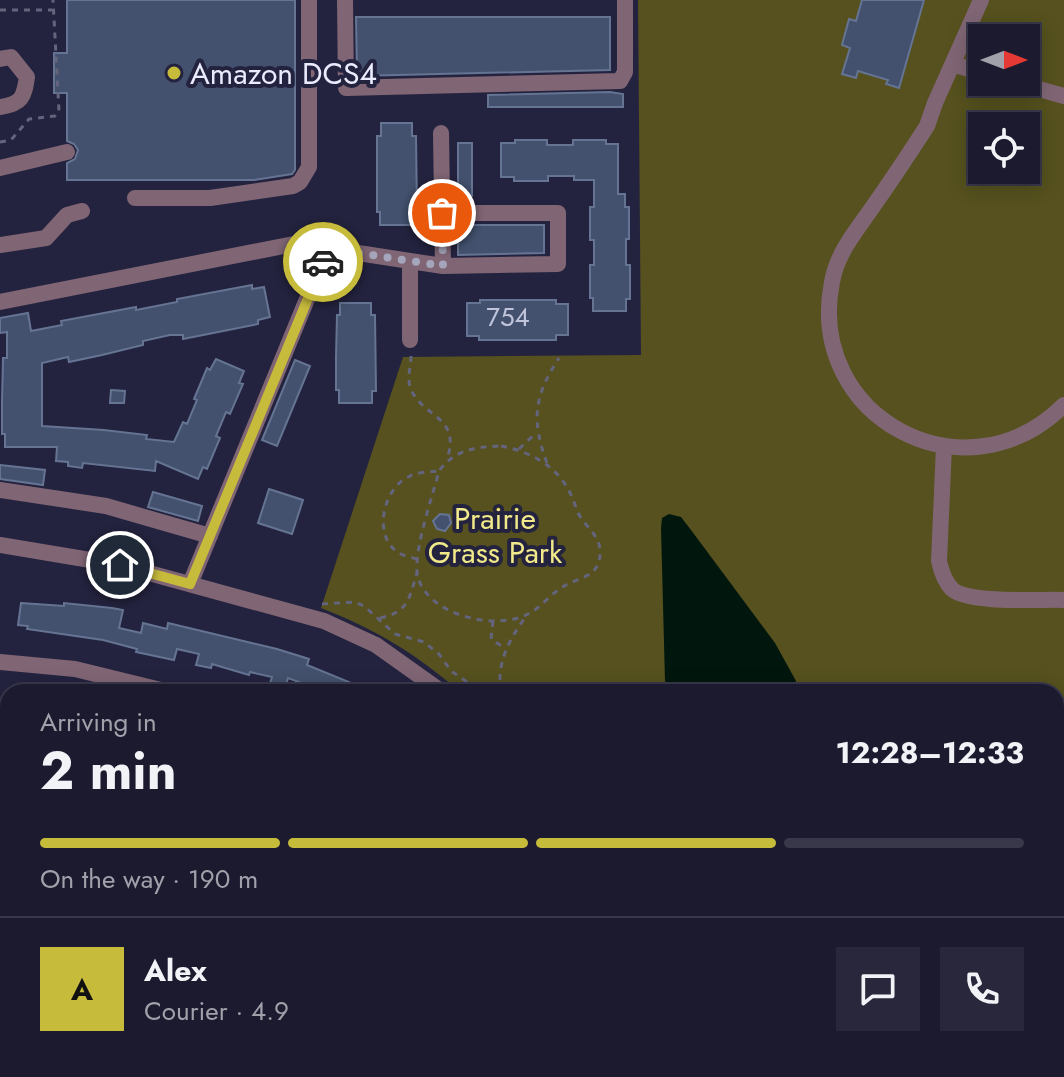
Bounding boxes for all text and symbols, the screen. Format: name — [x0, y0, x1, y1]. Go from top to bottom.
north arrow — [968, 24, 1040, 96]
map controls — [968, 24, 1040, 184]
place label: Amazon DCS4 — [190, 52, 377, 95]
marker: Amazon DCS4 — [165, 64, 183, 82]
button: locate — [968, 112, 1040, 184]
pin — [408, 179, 476, 247]
icon: bag — [420, 191, 464, 235]
courier — [283, 222, 363, 302]
icon: car — [301, 240, 345, 284]
house number: 754 — [486, 298, 530, 336]
park label: Prairie Grass Park — [428, 497, 563, 574]
pin — [86, 531, 154, 599]
icon: home — [98, 543, 142, 587]
text: Arriving in — [40, 703, 157, 741]
text: 12:28–12:33 — [836, 731, 1024, 774]
text: 2 min — [40, 733, 177, 809]
text: On the way · 190 m — [40, 860, 258, 898]
button: chat — [836, 947, 920, 1031]
button: phone — [940, 947, 1024, 1031]
text: Alex — [144, 949, 207, 992]
text: A — [71, 968, 93, 1011]
text: Courier · 4.9 — [144, 992, 289, 1030]

